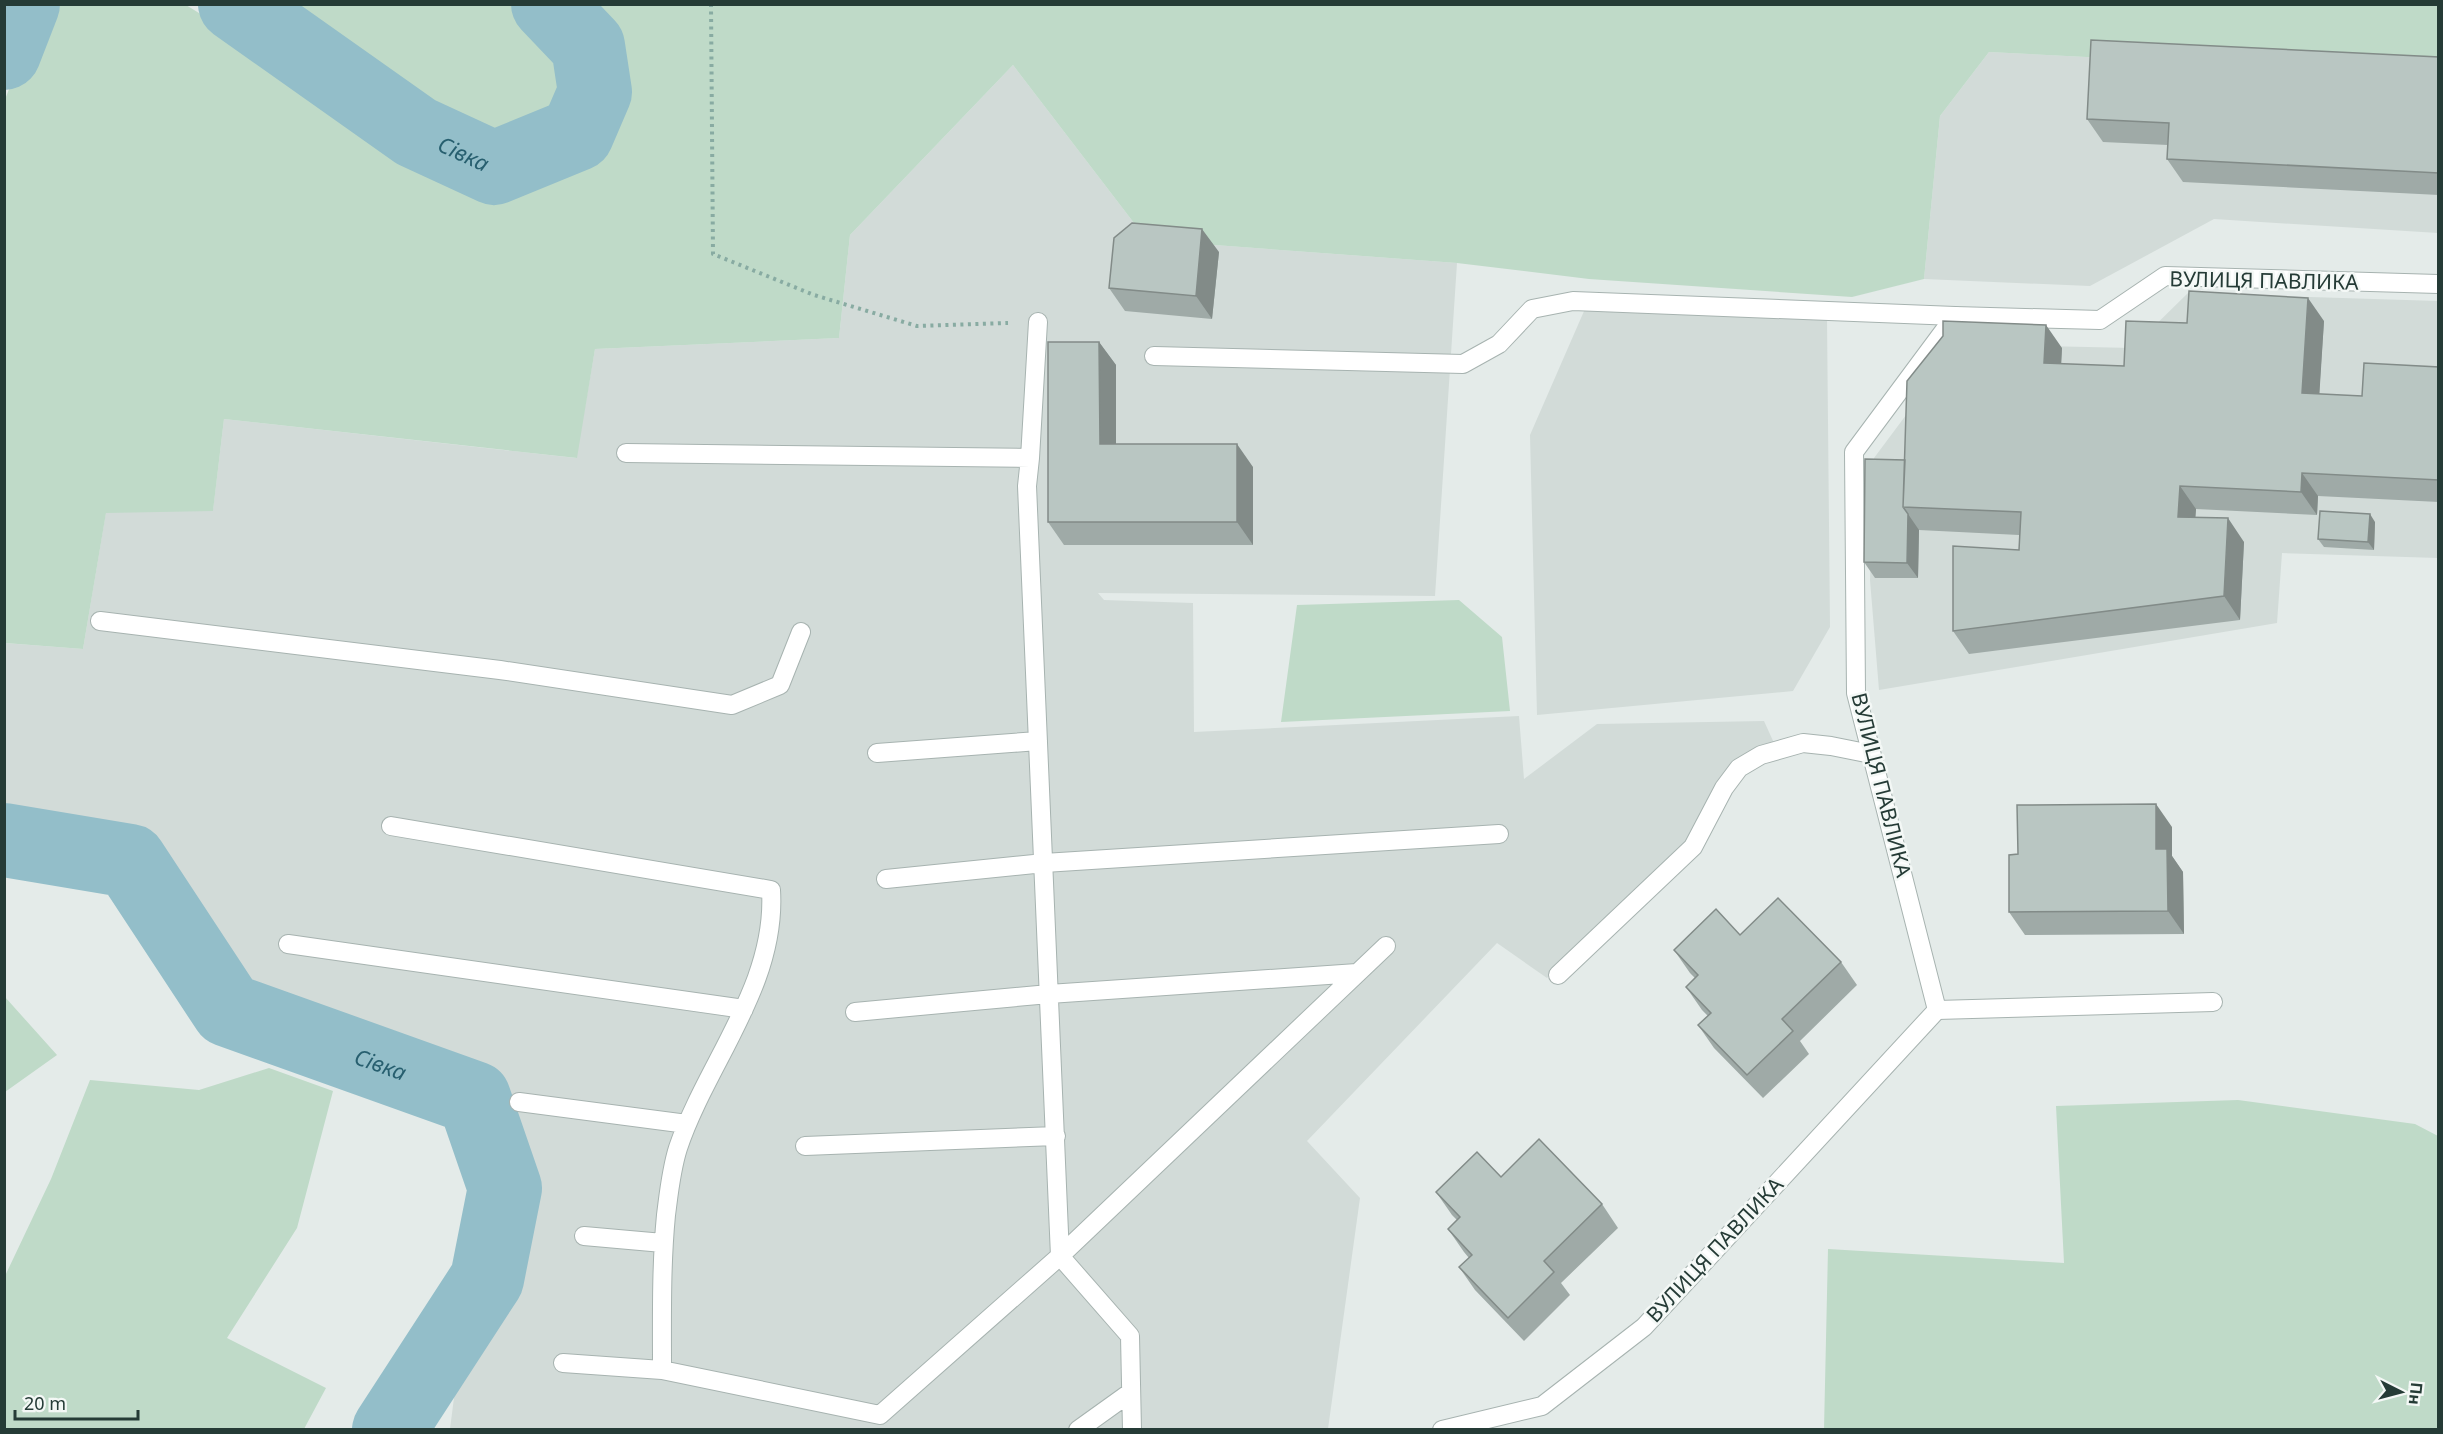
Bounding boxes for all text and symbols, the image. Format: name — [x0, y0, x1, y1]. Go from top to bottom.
water label: Сівка — [434, 128, 494, 178]
street label: ВУЛИЦЯ ПАВЛИКА — [2169, 264, 2359, 296]
street label: ВУЛИЦЯ ПАВЛИКА — [1846, 690, 1919, 880]
water label: Сівка — [351, 1041, 411, 1087]
street label: ВУЛИЦЯ ПАВЛИКА — [1640, 1170, 1789, 1328]
north arrow — [2371, 1362, 2431, 1422]
text: Пн — [2404, 1381, 2428, 1406]
scale bar — [15, 1383, 138, 1421]
text: 20 m — [24, 1391, 66, 1415]

